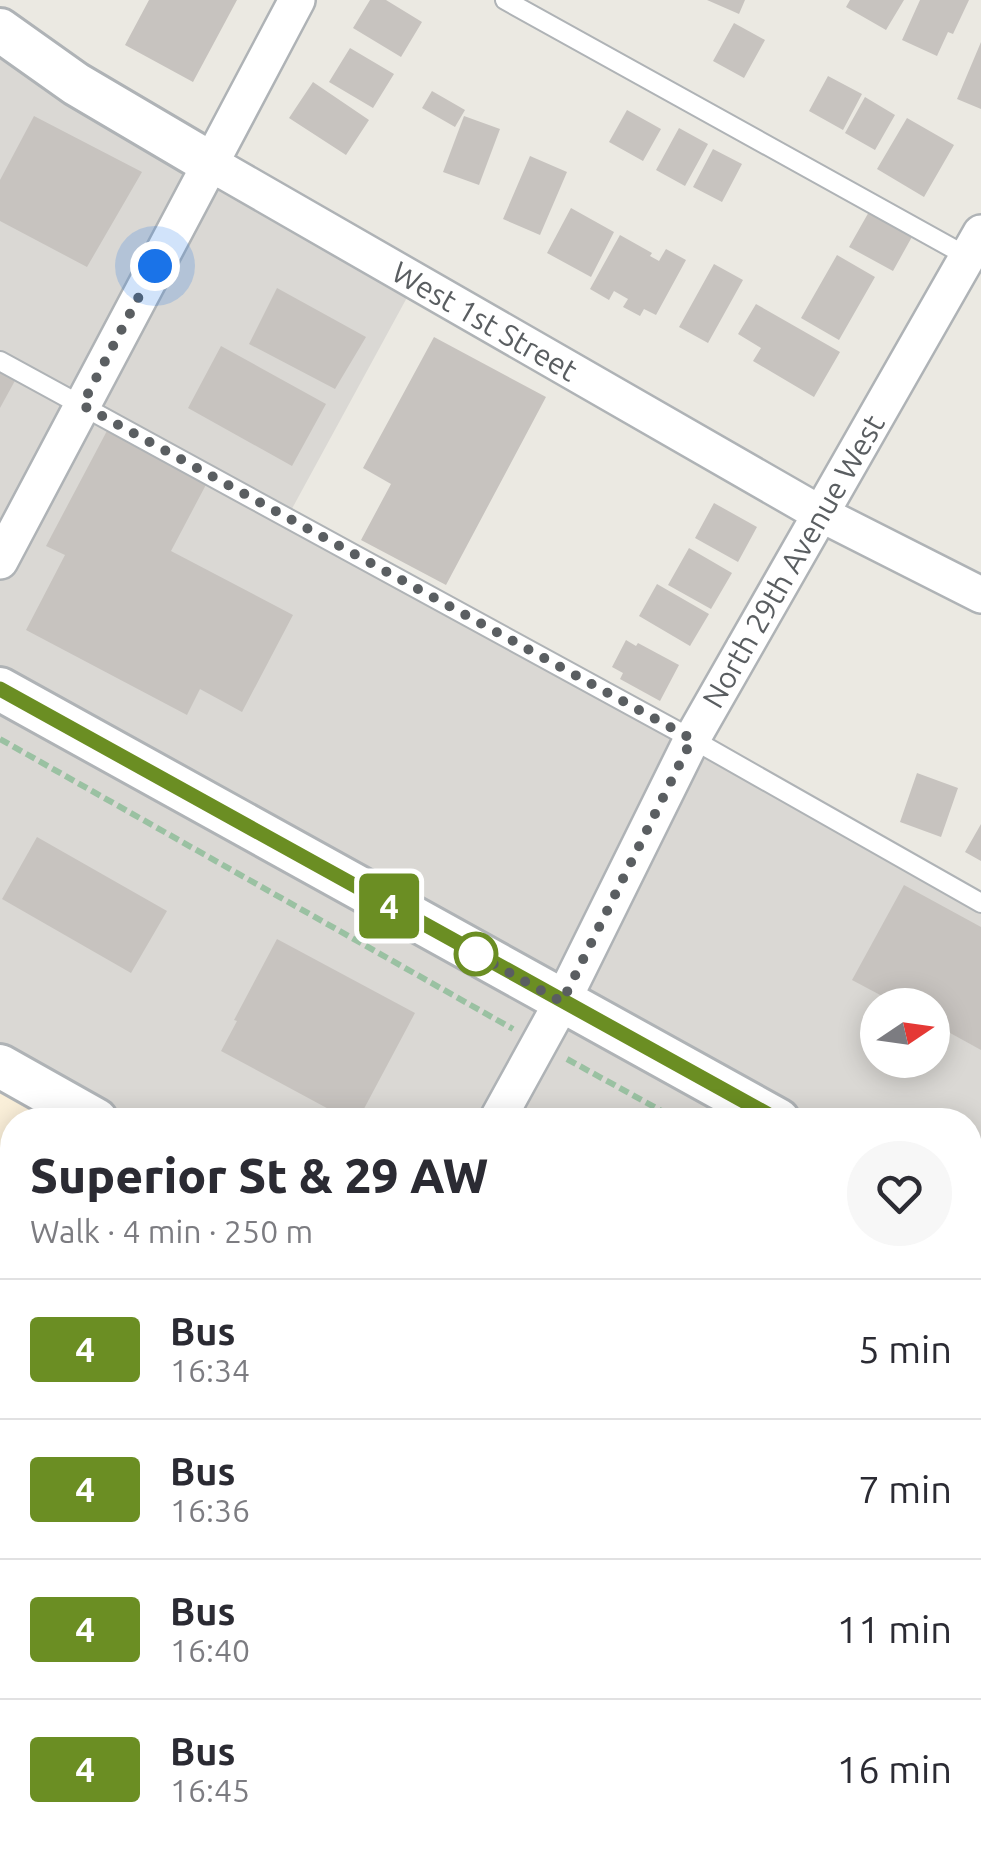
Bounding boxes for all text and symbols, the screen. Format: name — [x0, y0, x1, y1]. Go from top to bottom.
your location — [130, 241, 180, 291]
street label: West 1st Street — [386, 254, 584, 388]
street label: North 29th Avenue West — [695, 408, 891, 713]
line badge: 4 — [356, 874, 422, 938]
text: 4 — [379, 886, 399, 926]
unlabelled marker — [455, 933, 497, 975]
north arrow — [860, 988, 950, 1078]
map controls — [860, 988, 950, 1078]
button: heart — [847, 1141, 952, 1246]
text: Superior St & 29 AW — [30, 1148, 488, 1202]
text: Walk · 4 min · 250 m — [30, 1213, 313, 1249]
text: Bus — [170, 1310, 235, 1352]
text: 5 min — [858, 1328, 952, 1370]
text: 4 — [75, 1329, 95, 1369]
text: 16:34 — [170, 1352, 250, 1388]
text: Bus — [170, 1450, 235, 1492]
text: 7 min — [858, 1468, 952, 1510]
text: 4 — [75, 1469, 95, 1509]
text: 16:36 — [170, 1492, 250, 1528]
text: Bus — [170, 1590, 235, 1632]
text: 11 min — [837, 1608, 952, 1650]
text: 4 — [75, 1609, 95, 1649]
text: 16:40 — [170, 1632, 250, 1668]
text: Bus — [170, 1730, 235, 1772]
text: 16 min — [837, 1748, 952, 1790]
text: 4 — [75, 1749, 95, 1789]
text: 16:45 — [170, 1772, 250, 1808]

